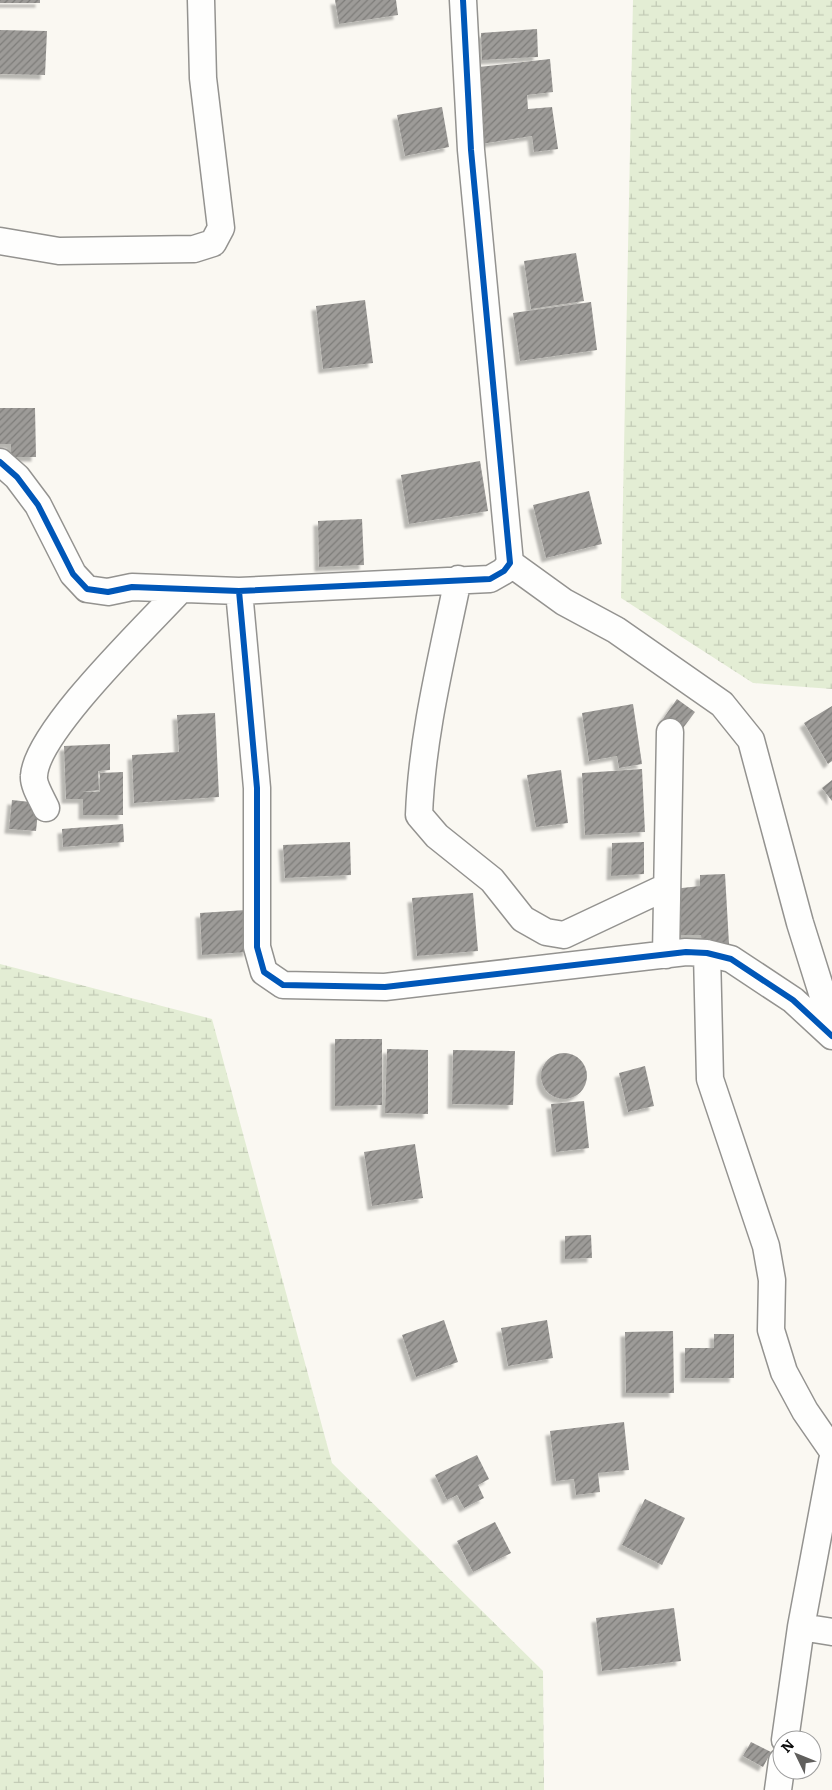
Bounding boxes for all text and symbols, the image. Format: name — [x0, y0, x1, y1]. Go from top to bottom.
north arrow — [772, 1730, 822, 1780]
text: N — [775, 1734, 798, 1757]

